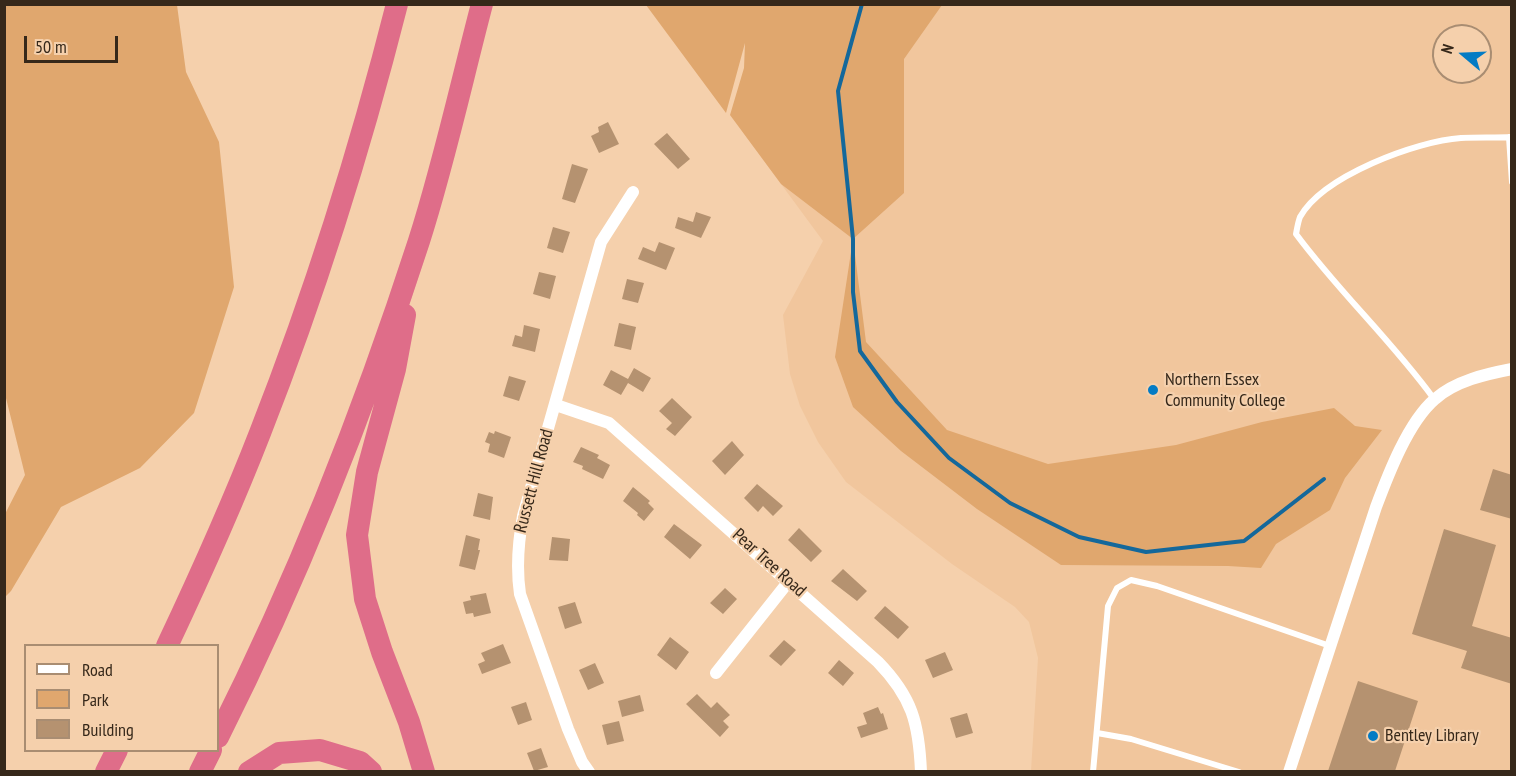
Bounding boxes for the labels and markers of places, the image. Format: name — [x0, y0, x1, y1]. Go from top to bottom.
place label: Northern Essex Community College — [1165, 369, 1285, 412]
marker: Northern Essex Community College — [1146, 383, 1160, 397]
place label: Bentley Library — [1385, 725, 1479, 747]
marker: Bentley Library — [1366, 729, 1380, 743]

